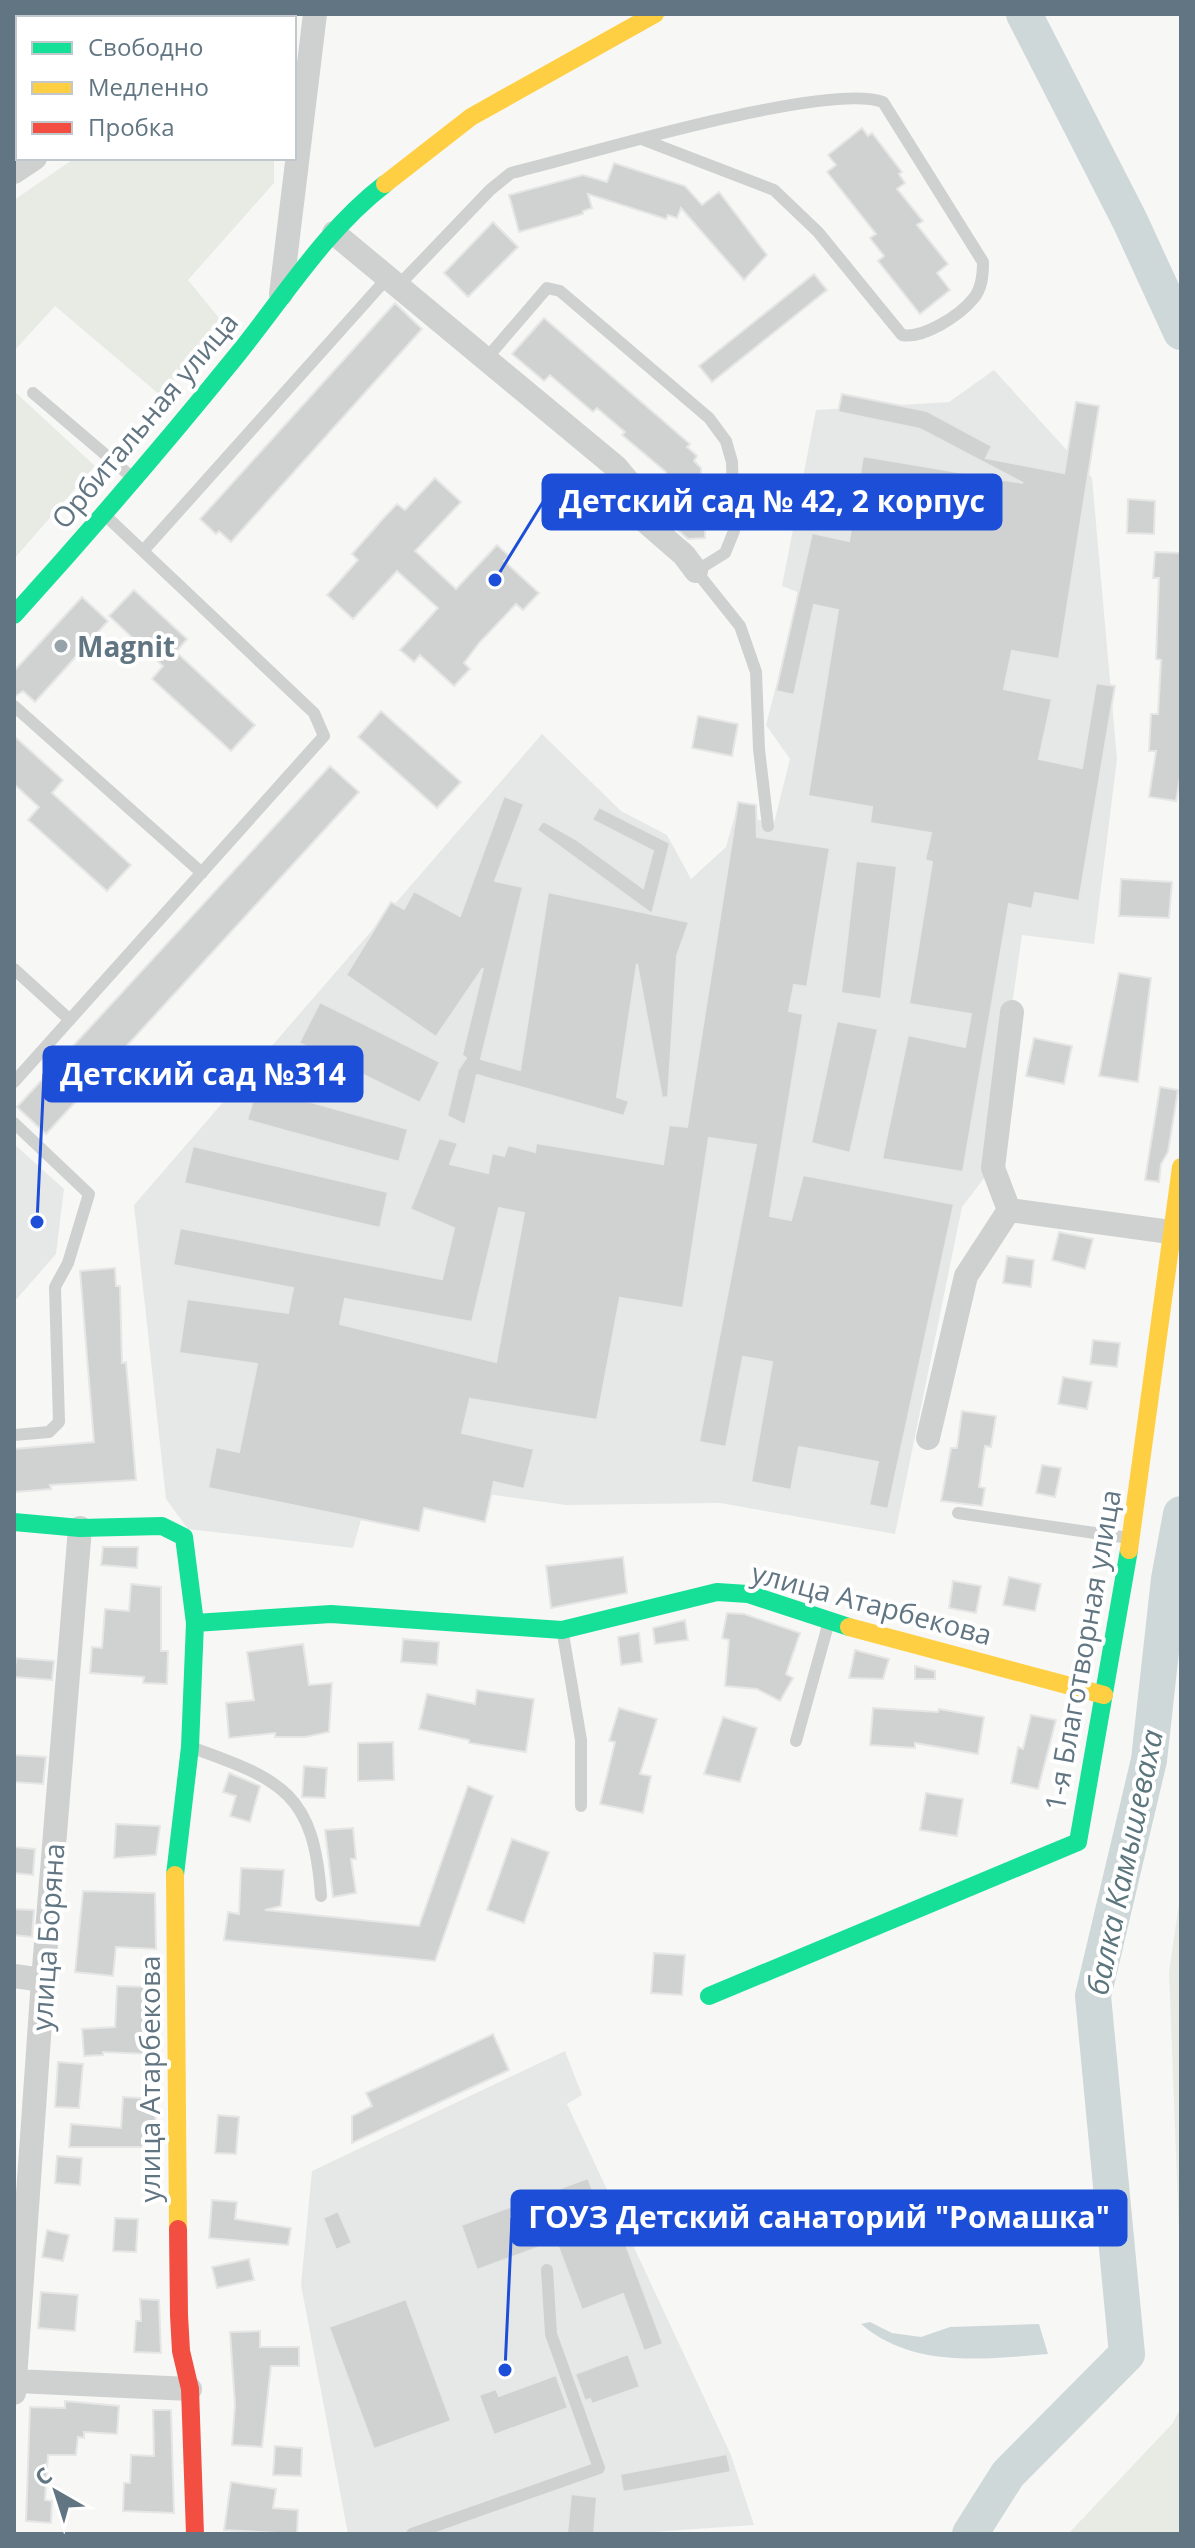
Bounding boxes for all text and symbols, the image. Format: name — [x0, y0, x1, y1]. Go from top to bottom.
legend — [16, 16, 296, 160]
text: Свободно — [88, 30, 203, 63]
text: Медленно — [88, 70, 209, 103]
text: Пробка — [88, 110, 175, 143]
street label: Орбитальная улица — [42, 304, 246, 536]
callout: Детский сад № 42, 2 корпус — [543, 475, 1001, 529]
text: Детский сад № 42, 2 корпус — [559, 480, 985, 521]
place label: Magnit — [77, 627, 175, 665]
marker: Magnit — [52, 637, 70, 655]
callout: Детский сад №314 — [44, 1047, 362, 1101]
text: Детский сад №314 — [60, 1053, 346, 1094]
street label: 1-я Благотворная улица — [1035, 1486, 1129, 1814]
street label: улица Атарбекова — [748, 1553, 996, 1653]
water label: балка Камышеваха — [1076, 1726, 1172, 1998]
street label: улица Боряна — [21, 1842, 73, 2032]
street label: улица Атарбекова — [130, 1955, 168, 2203]
callout: ГОУЗ Детский санаторий "Ромашка" — [512, 2191, 1126, 2245]
text: ГОУЗ Детский санаторий "Ромашка" — [528, 2196, 1110, 2237]
north arrow — [16, 2452, 96, 2532]
text: С — [28, 2460, 58, 2492]

